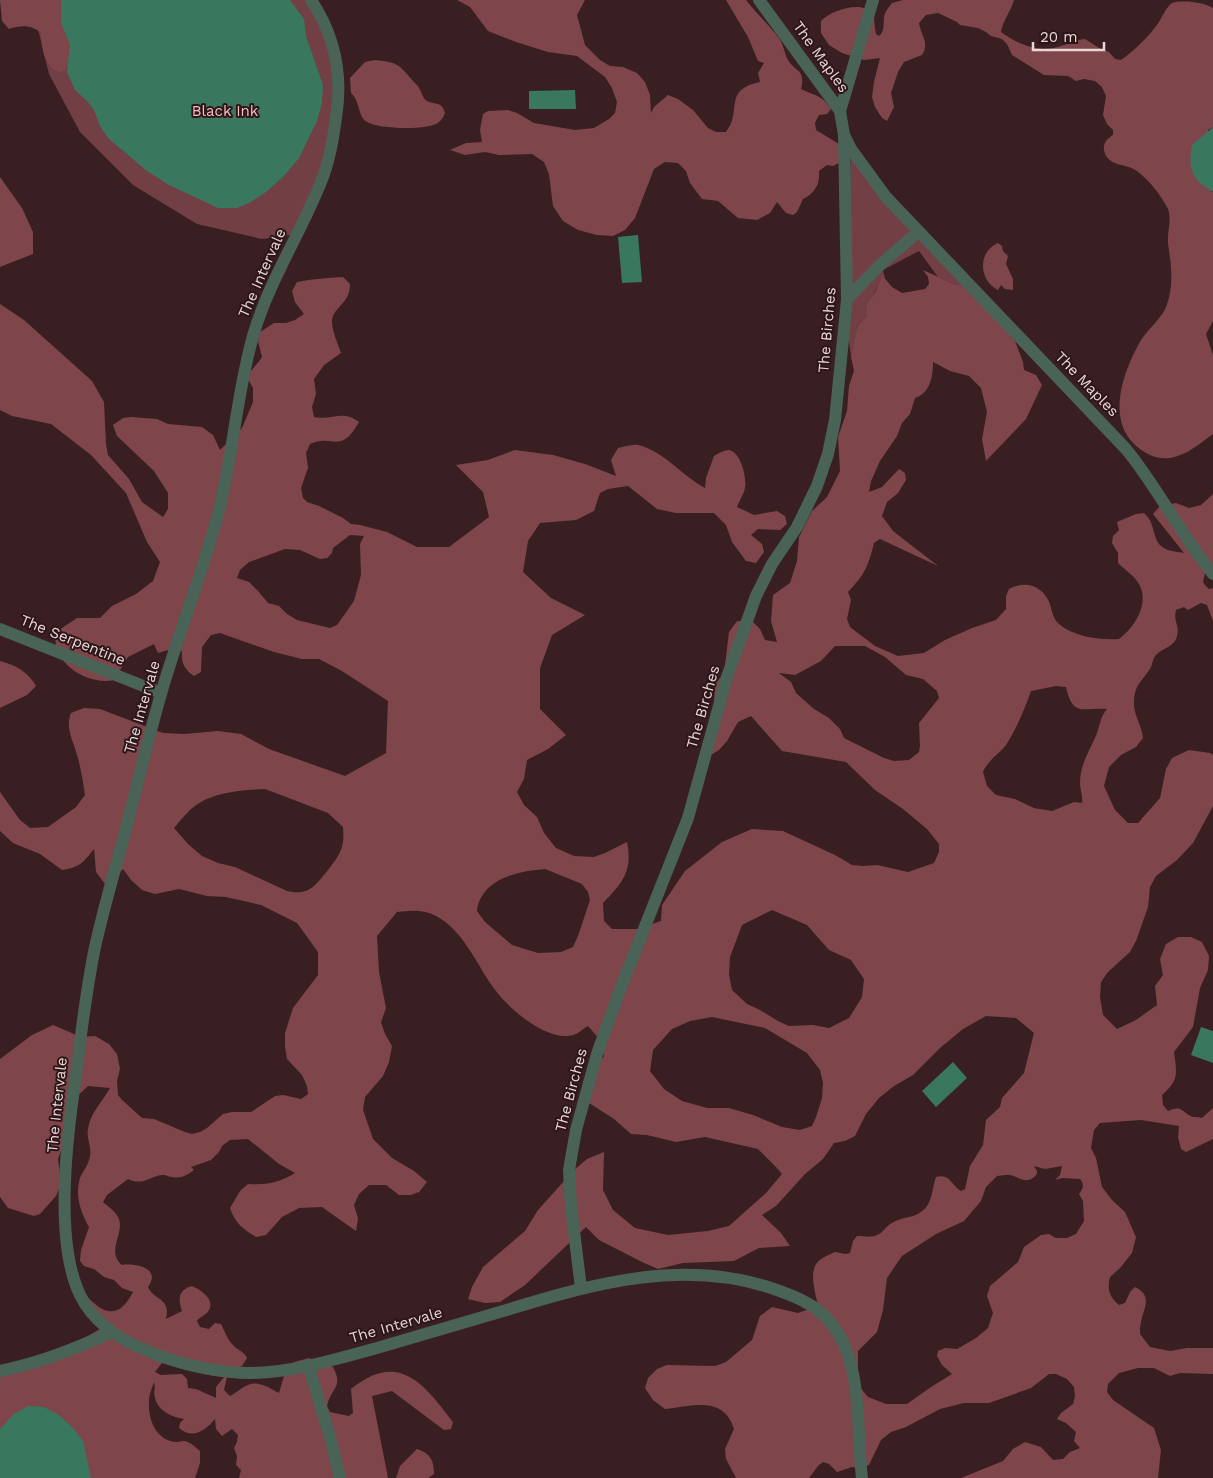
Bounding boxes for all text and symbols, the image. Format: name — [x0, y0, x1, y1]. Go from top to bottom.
street label: The Maples — [789, 18, 853, 96]
scale bar — [1033, 20, 1104, 52]
text: 20 m — [1040, 28, 1078, 46]
park label: Black Ink — [192, 102, 259, 120]
street label: The Intervale — [234, 226, 290, 320]
street label: The Birches — [814, 286, 840, 373]
street label: The Maples — [1051, 348, 1123, 420]
street label: The Serpentine — [18, 611, 128, 669]
street label: The Intervale — [120, 658, 164, 756]
street label: The Birches — [683, 663, 723, 751]
street label: The Birches — [551, 1046, 591, 1134]
street label: The Intervale — [43, 1056, 71, 1154]
street label: The Intervale — [347, 1303, 445, 1347]

